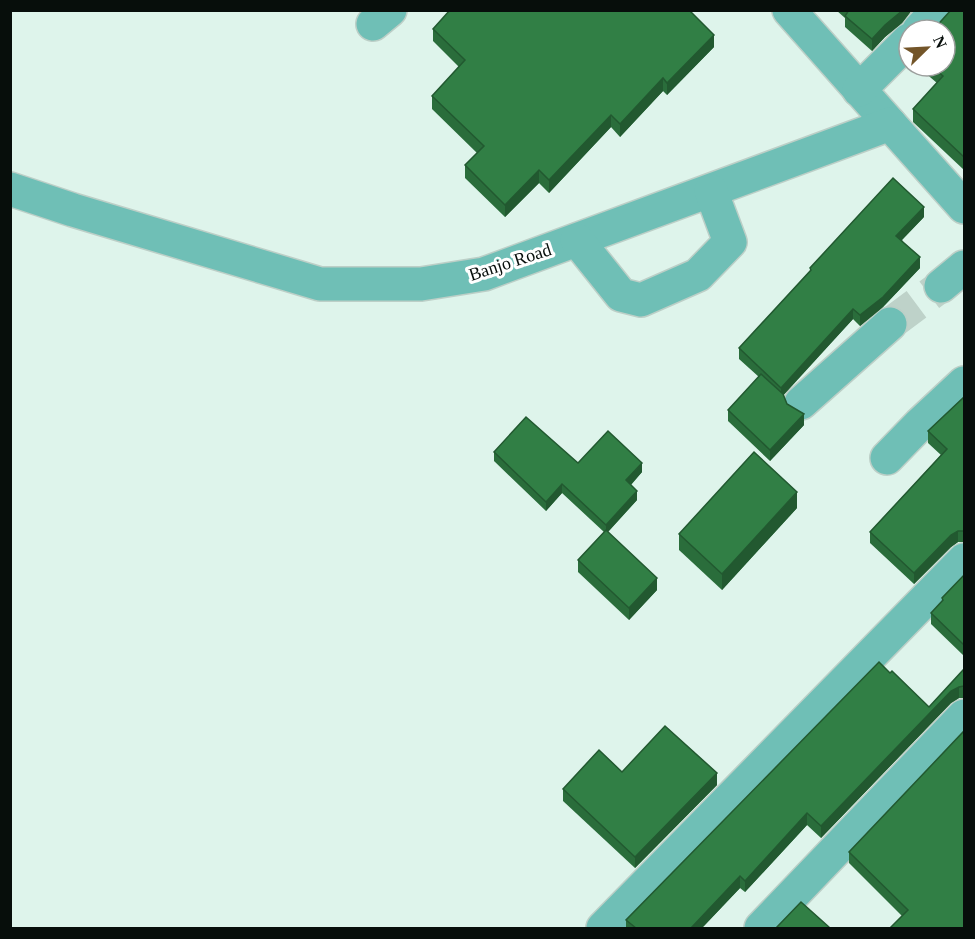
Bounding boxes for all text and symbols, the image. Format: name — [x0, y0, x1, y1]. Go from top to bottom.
north arrow — [897, 18, 957, 78]
text: N — [930, 33, 951, 51]
street label: Banjo Road — [466, 239, 554, 285]

